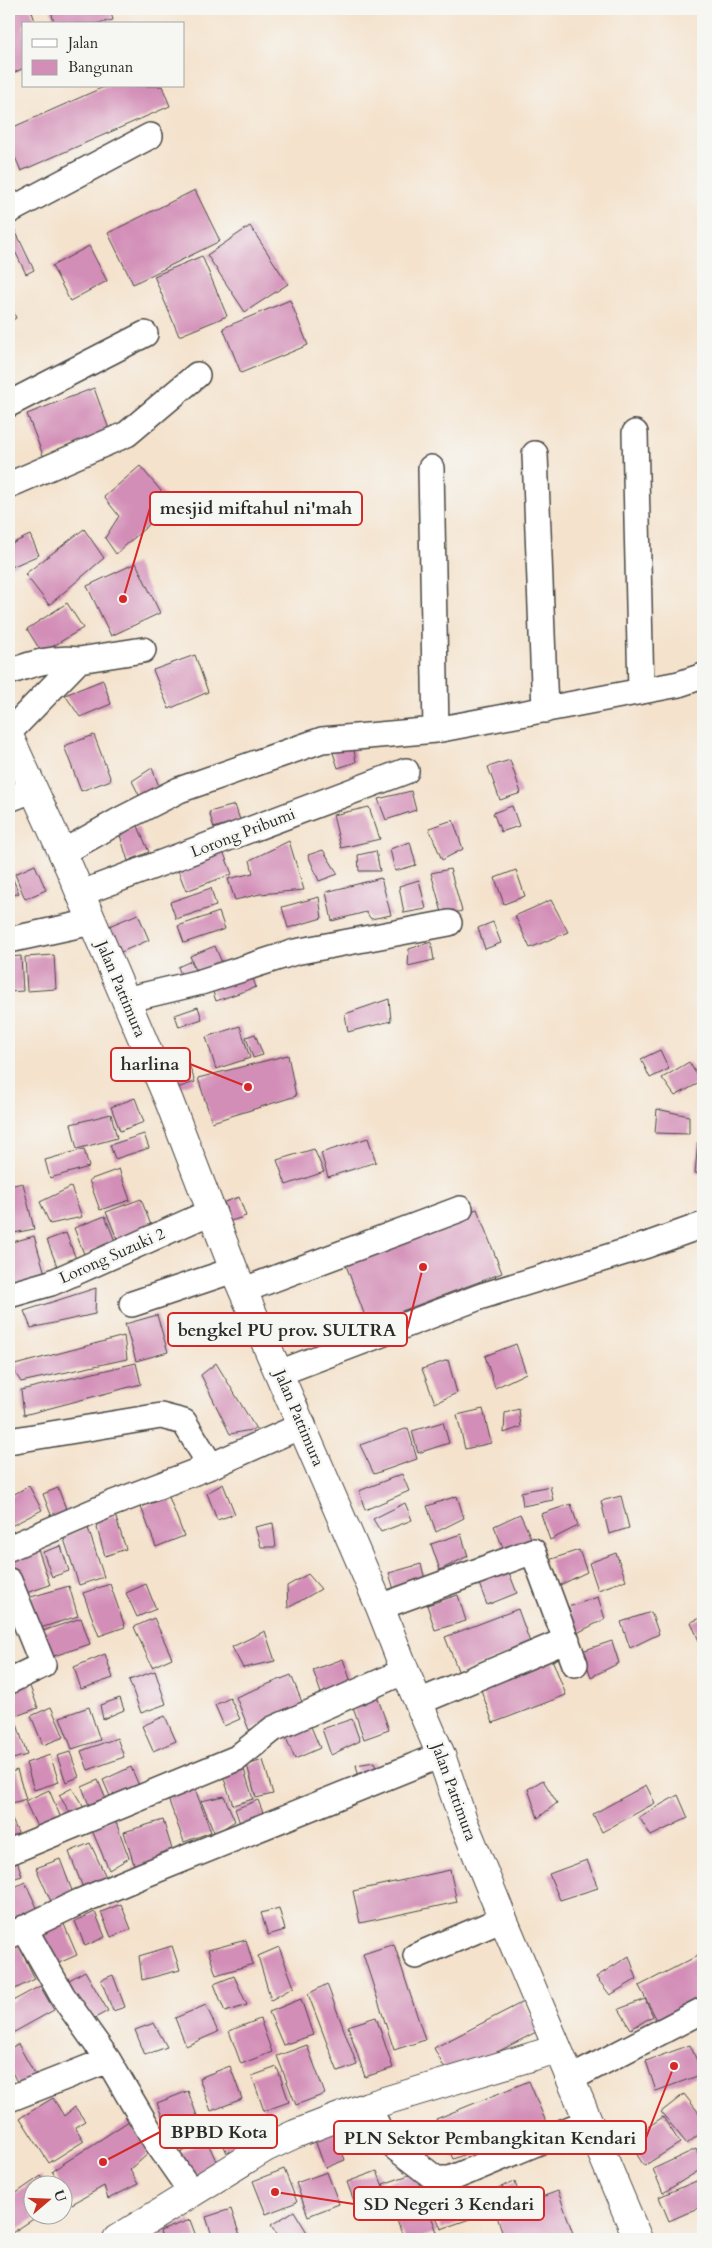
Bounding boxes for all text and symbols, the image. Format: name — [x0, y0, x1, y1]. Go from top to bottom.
legend — [22, 22, 185, 88]
text: Jalan — [66, 33, 99, 53]
text: Bangunan — [68, 57, 134, 77]
callout: mesjid miftahul ni'mah — [150, 492, 362, 525]
text: mesjid miftahul ni'mah — [160, 496, 352, 521]
street label: Lorong Pribumi — [188, 803, 299, 863]
street label: Jalan Pattimura — [90, 936, 151, 1041]
callout: harlina — [111, 1048, 190, 1081]
text: harlina — [121, 1052, 179, 1077]
street label: Lorong Suzuki 2 — [56, 1223, 168, 1289]
callout: bengkel PU prov. SULTRA — [168, 1313, 407, 1346]
text: bengkel PU prov. SULTRA — [178, 1318, 397, 1343]
street label: Jalan Pattimura — [268, 1365, 329, 1470]
street label: Jalan Pattimura — [425, 1738, 482, 1844]
callout: BPBD Kota — [160, 2115, 277, 2148]
text: BPBD Kota — [170, 2120, 268, 2145]
callout: PLN Sektor Pembangkitan Kendari — [334, 2121, 646, 2154]
text: PLN Sektor Pembangkitan Kendari — [344, 2126, 636, 2151]
north arrow — [22, 2176, 72, 2226]
text: U — [49, 2187, 71, 2205]
callout: SD Negeri 3 Kendari — [354, 2187, 544, 2220]
text: SD Negeri 3 Kendari — [364, 2192, 534, 2217]

